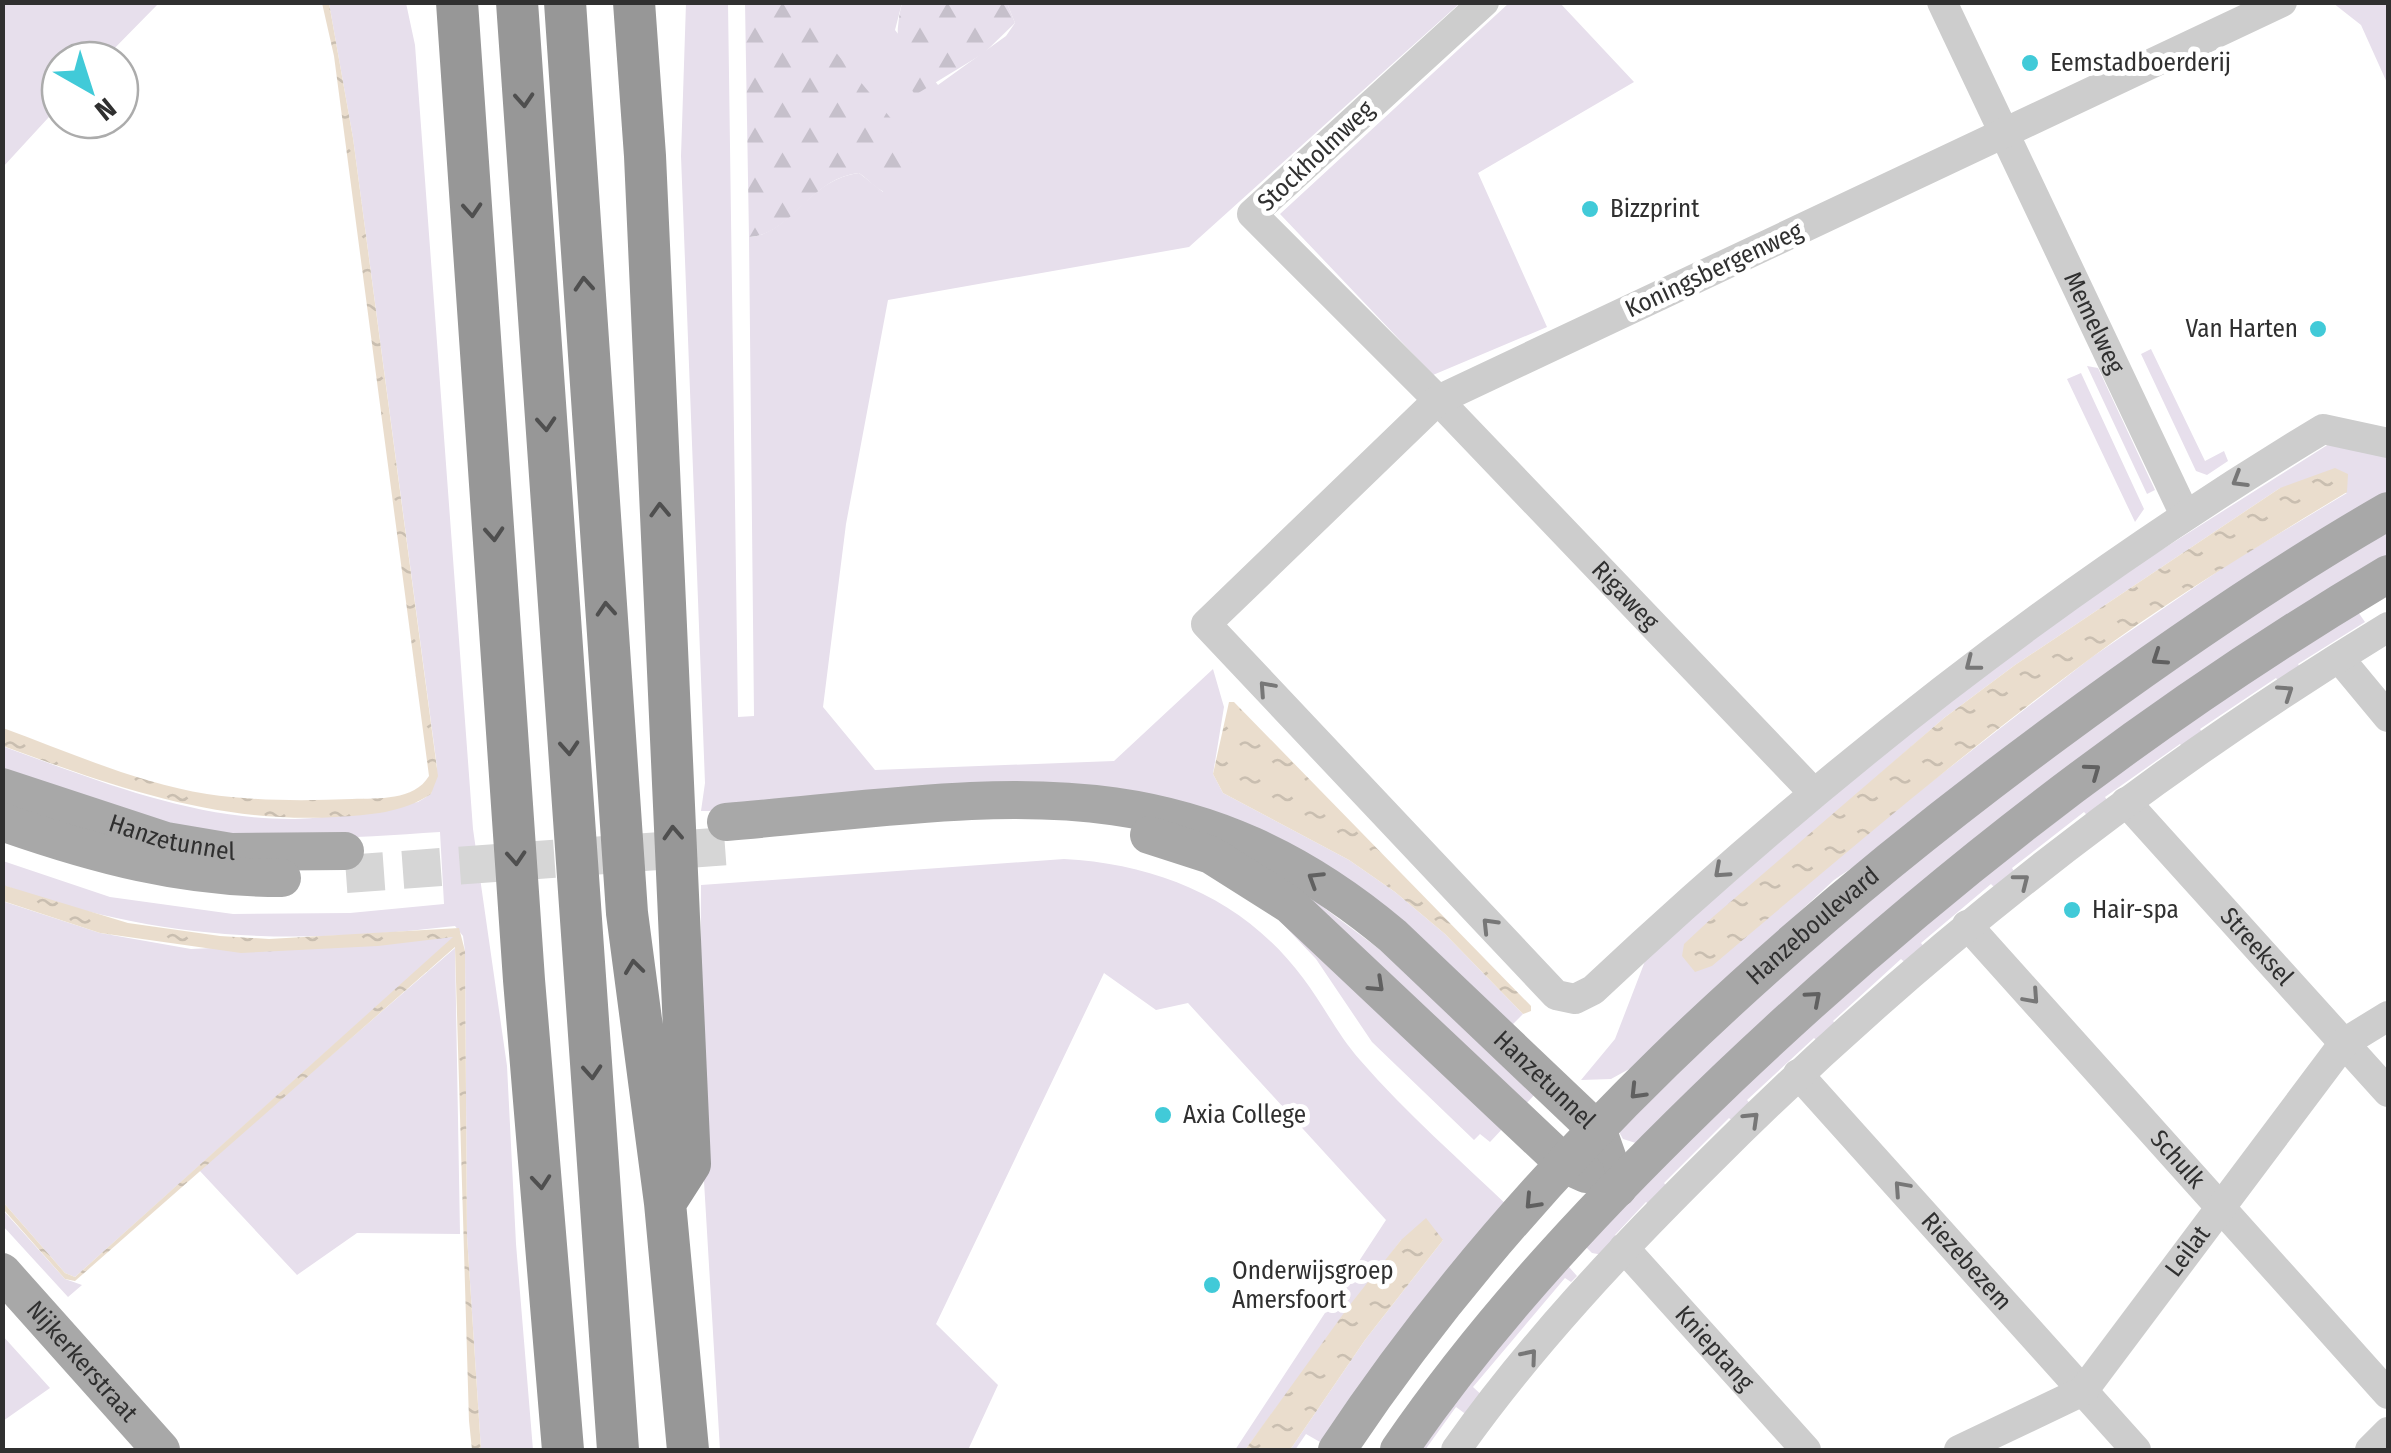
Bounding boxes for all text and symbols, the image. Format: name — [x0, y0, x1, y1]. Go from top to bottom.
north arrow — [40, 40, 140, 140]
place label: Eemstadboerderij — [2050, 48, 2231, 78]
marker: Eemstadboerderij — [2019, 52, 2041, 74]
text: N — [89, 91, 122, 127]
one-way arrow — [513, 92, 534, 108]
street label: Stockholmweg — [1252, 94, 1381, 218]
place label: Bizzprint — [1610, 194, 1700, 224]
marker: Bizzprint — [1579, 198, 1601, 220]
one-way arrow — [461, 202, 482, 218]
street label: Koningsbergenweg — [1621, 216, 1808, 324]
street label: Memelweg — [2057, 267, 2131, 379]
one-way arrow — [574, 276, 595, 292]
place label: Van Harten — [2186, 314, 2298, 344]
marker: Van Harten — [2307, 318, 2329, 340]
one-way arrow — [535, 416, 557, 432]
one-way arrow — [2232, 468, 2250, 487]
one-way arrow — [649, 501, 670, 517]
one-way arrow — [483, 526, 504, 542]
street label: Rigaweg — [1585, 555, 1665, 636]
one-way arrow — [596, 600, 617, 616]
one-way arrow — [2152, 646, 2171, 664]
one-way arrow — [1965, 653, 1983, 670]
one-way arrow — [1260, 681, 1278, 700]
one-way arrow — [2276, 685, 2294, 704]
one-way arrow — [558, 741, 579, 757]
one-way arrow — [2082, 765, 2100, 782]
street label: Hanzetunnel — [105, 808, 236, 867]
one-way arrow — [663, 825, 684, 841]
one-way arrow — [505, 851, 526, 867]
one-way arrow — [1714, 860, 1733, 878]
street label: Hanzeboulevard — [1740, 861, 1885, 991]
one-way arrow — [1307, 872, 1325, 891]
one-way arrow — [2011, 875, 2029, 893]
place label: Hair-spa — [2092, 895, 2179, 925]
marker: Hair-spa — [2061, 899, 2083, 921]
street label: Streeksel — [2214, 902, 2300, 992]
one-way arrow — [1483, 918, 1501, 936]
one-way arrow — [624, 959, 645, 975]
one-way arrow — [1365, 974, 1383, 992]
one-way arrow — [2021, 985, 2039, 1004]
one-way arrow — [1802, 992, 1821, 1010]
street label: Hanzetunnel — [1487, 1024, 1602, 1136]
one-way arrow — [581, 1065, 602, 1081]
one-way arrow — [1630, 1080, 1648, 1099]
place label: Axia College — [1183, 1100, 1306, 1130]
marker: Axia College — [1152, 1104, 1174, 1126]
one-way arrow — [1741, 1113, 1759, 1131]
street label: Schulk — [2144, 1124, 2211, 1195]
one-way arrow — [529, 1174, 551, 1190]
one-way arrow — [1894, 1181, 1912, 1200]
one-way arrow — [1525, 1190, 1543, 1209]
street label: Riezebezem — [1915, 1206, 2018, 1316]
street label: Leilat — [2159, 1219, 2217, 1283]
place label: Onderwijsgroep Amersfoort — [1232, 1256, 1394, 1315]
marker: Onderwijsgroep Amersfoort — [1201, 1274, 1223, 1296]
street label: Nijkerkerstraat — [20, 1295, 144, 1429]
street label: Knieptang — [1669, 1300, 1760, 1397]
one-way arrow — [1518, 1349, 1536, 1367]

